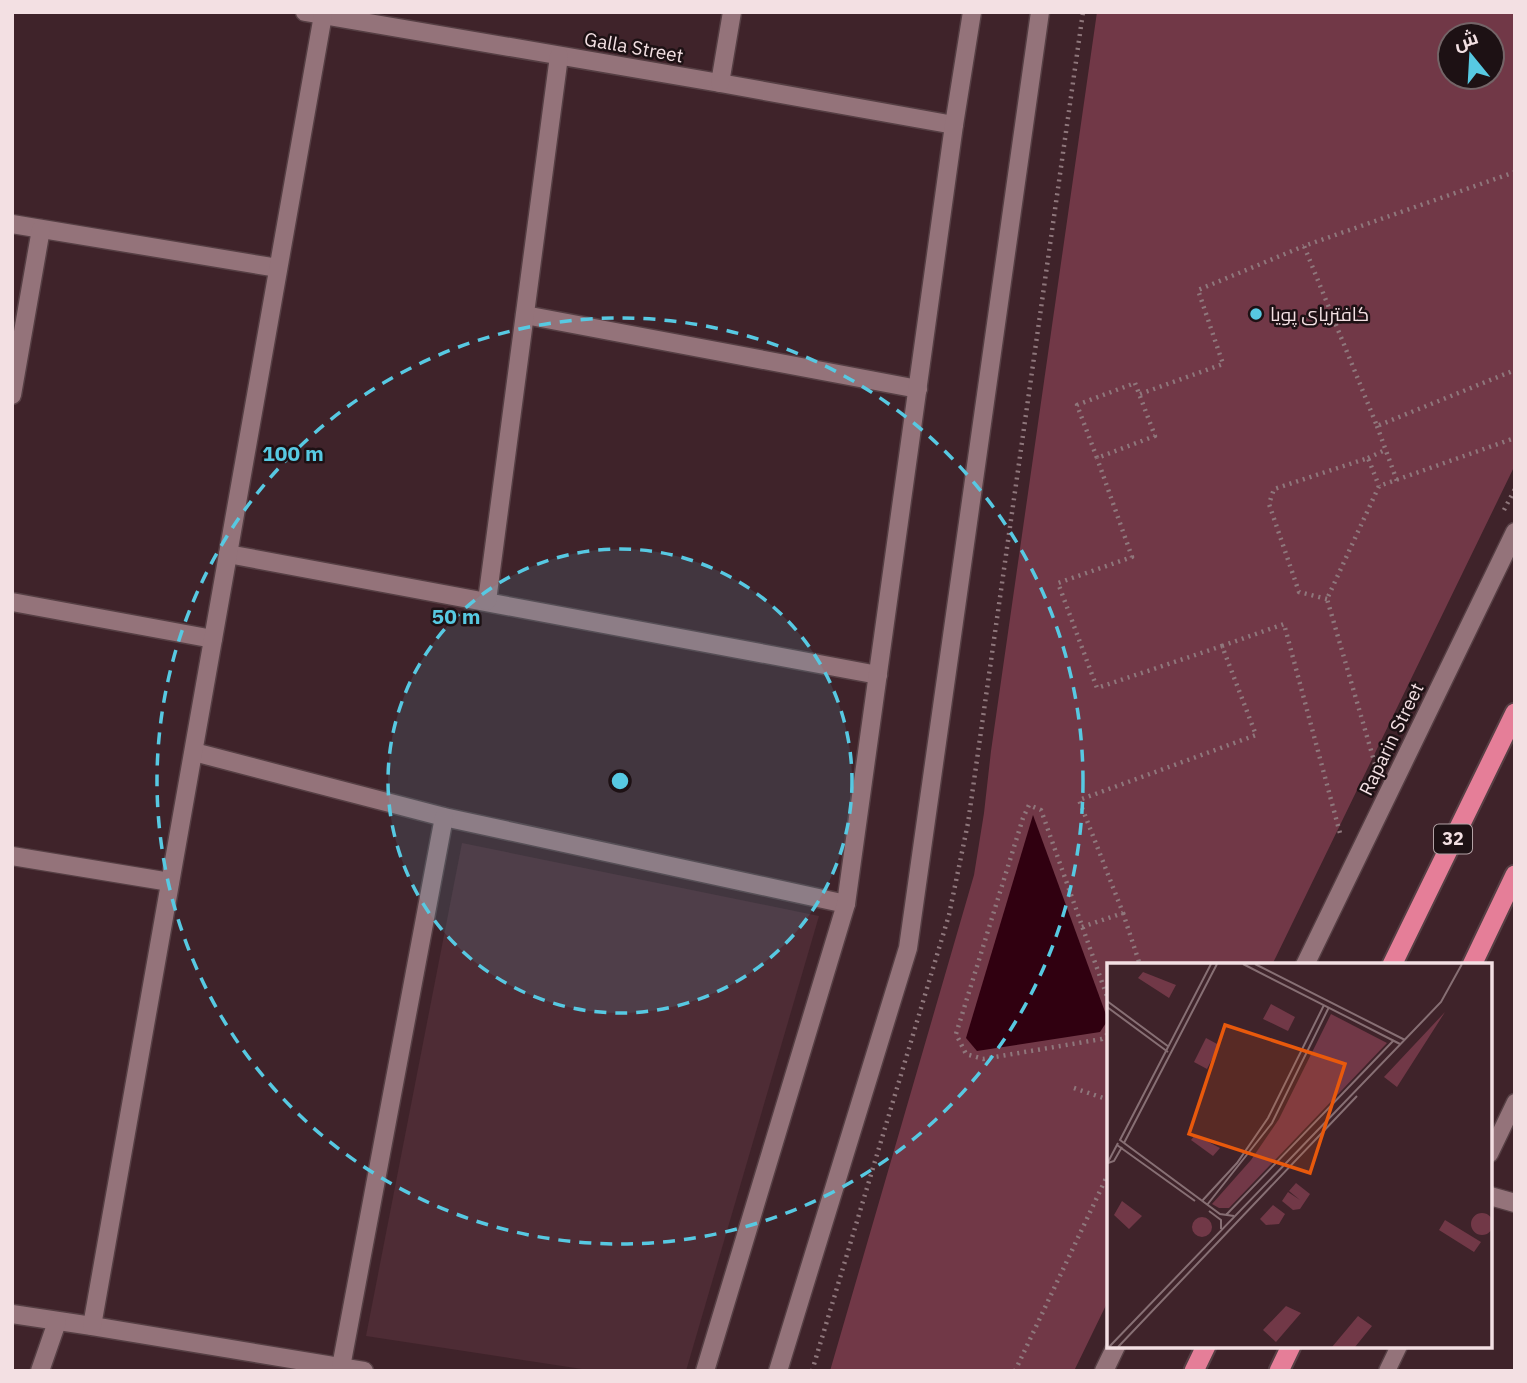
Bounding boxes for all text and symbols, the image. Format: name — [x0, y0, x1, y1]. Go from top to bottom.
north arrow — [1436, 21, 1506, 91]
text: ش — [1450, 25, 1481, 55]
street label: Galla Street — [583, 26, 685, 68]
place label: کافتریای پویا — [1270, 302, 1369, 327]
marker: کافتریای پویا — [1248, 306, 1264, 322]
text: 100 m — [262, 439, 324, 467]
text: 50 m — [432, 602, 480, 630]
street label: Raparin Street — [1353, 679, 1429, 799]
centre of rings — [608, 769, 632, 793]
road number: 32 — [1434, 824, 1472, 854]
inset map — [1107, 963, 1492, 1348]

